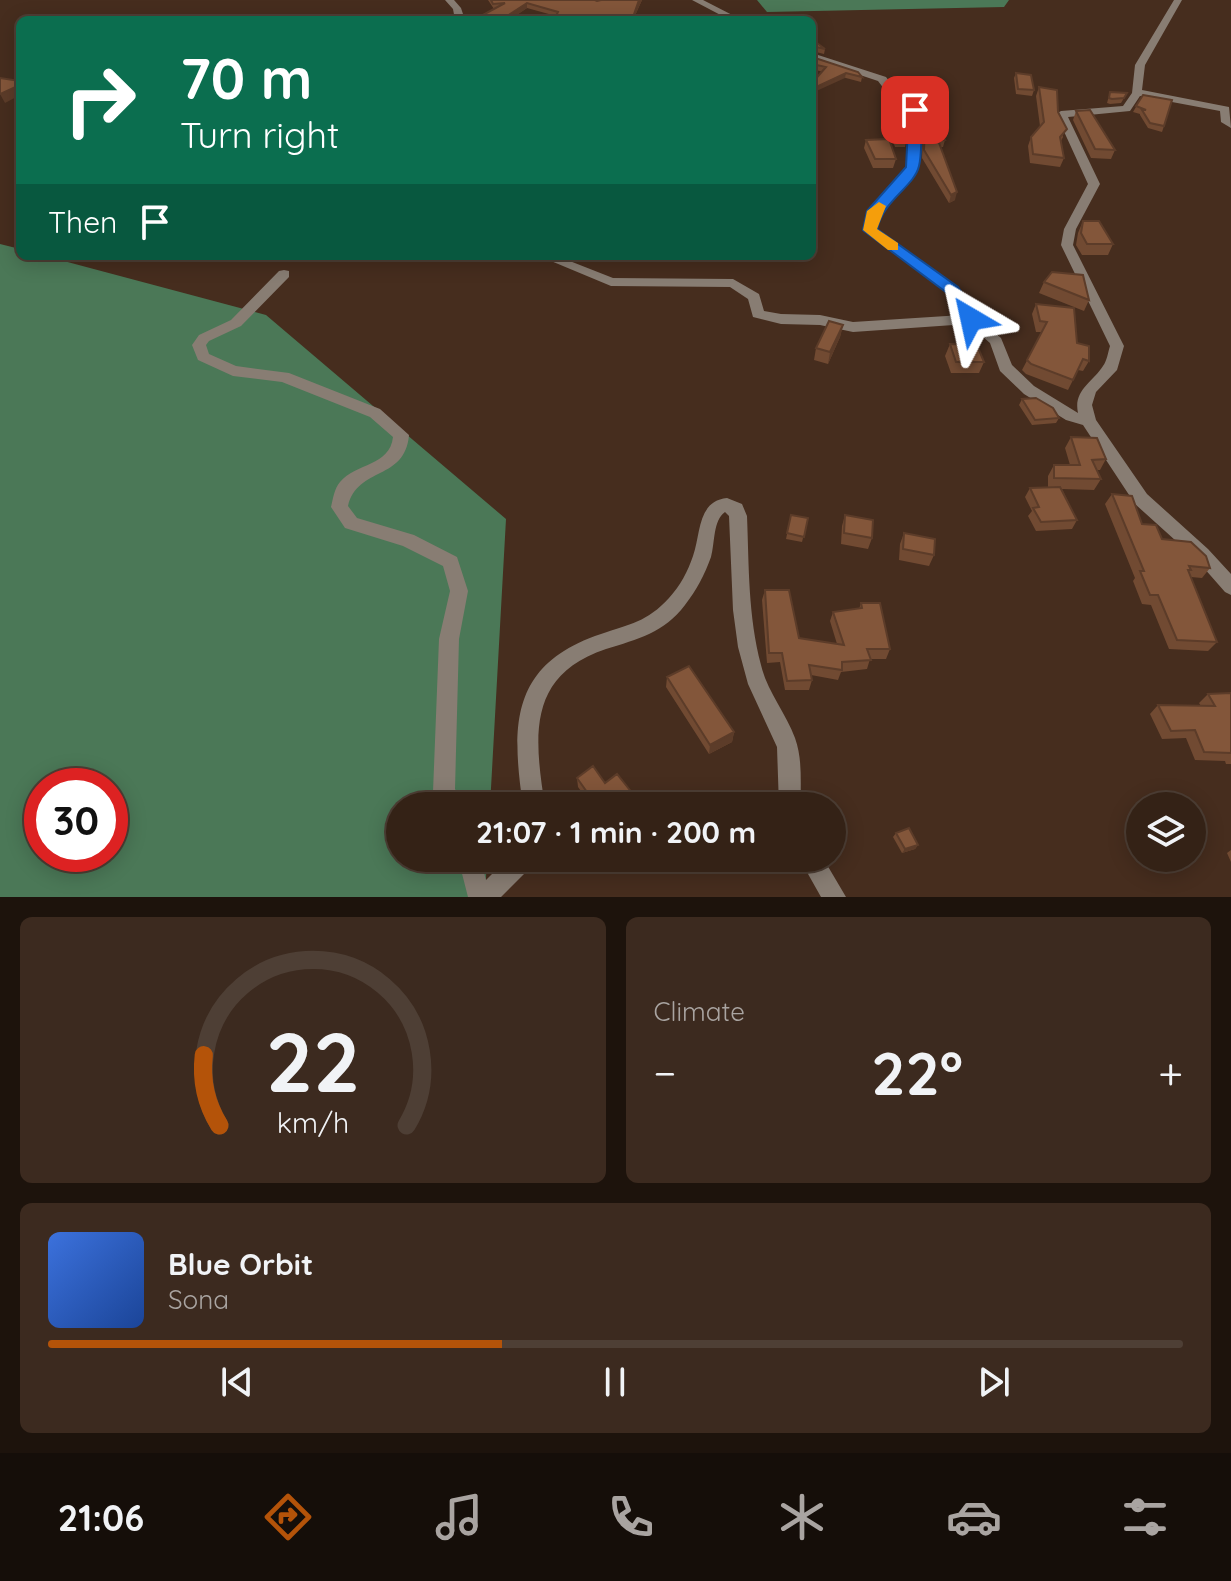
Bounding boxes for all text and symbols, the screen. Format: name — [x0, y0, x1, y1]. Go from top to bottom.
text: 70 m — [180, 43, 312, 113]
icon: right — [48, 48, 152, 152]
pin — [881, 76, 949, 144]
icon: arrive — [893, 88, 937, 132]
text: Turn right — [180, 112, 339, 157]
icon: arrive — [133, 200, 177, 244]
text: Then — [48, 203, 117, 241]
position arrow — [929, 277, 1013, 361]
speed limit sign: 30 — [24, 768, 128, 872]
map controls — [1126, 792, 1206, 872]
button: layers — [1126, 792, 1206, 872]
text: 21:07 · 1 min · 200 m — [476, 813, 756, 851]
text: Climate — [654, 995, 745, 1028]
text: 22 — [265, 1009, 360, 1113]
text: 22° — [871, 1035, 963, 1110]
text: − — [654, 1045, 676, 1100]
text: + — [1158, 1045, 1183, 1100]
text: km/h — [276, 1104, 349, 1140]
text: Blue Orbit — [168, 1245, 313, 1283]
text: Sona — [168, 1283, 229, 1316]
icon: previous — [215, 1360, 259, 1404]
icon: pause — [593, 1360, 637, 1404]
icon: next — [972, 1360, 1016, 1404]
icon: directions — [260, 1489, 316, 1545]
icon: music — [431, 1489, 487, 1545]
icon: phone — [603, 1489, 659, 1545]
icon: climate — [774, 1489, 830, 1545]
icon: car — [946, 1489, 1002, 1545]
icon: filters — [1117, 1489, 1173, 1545]
text: 21:06 — [58, 1495, 144, 1540]

